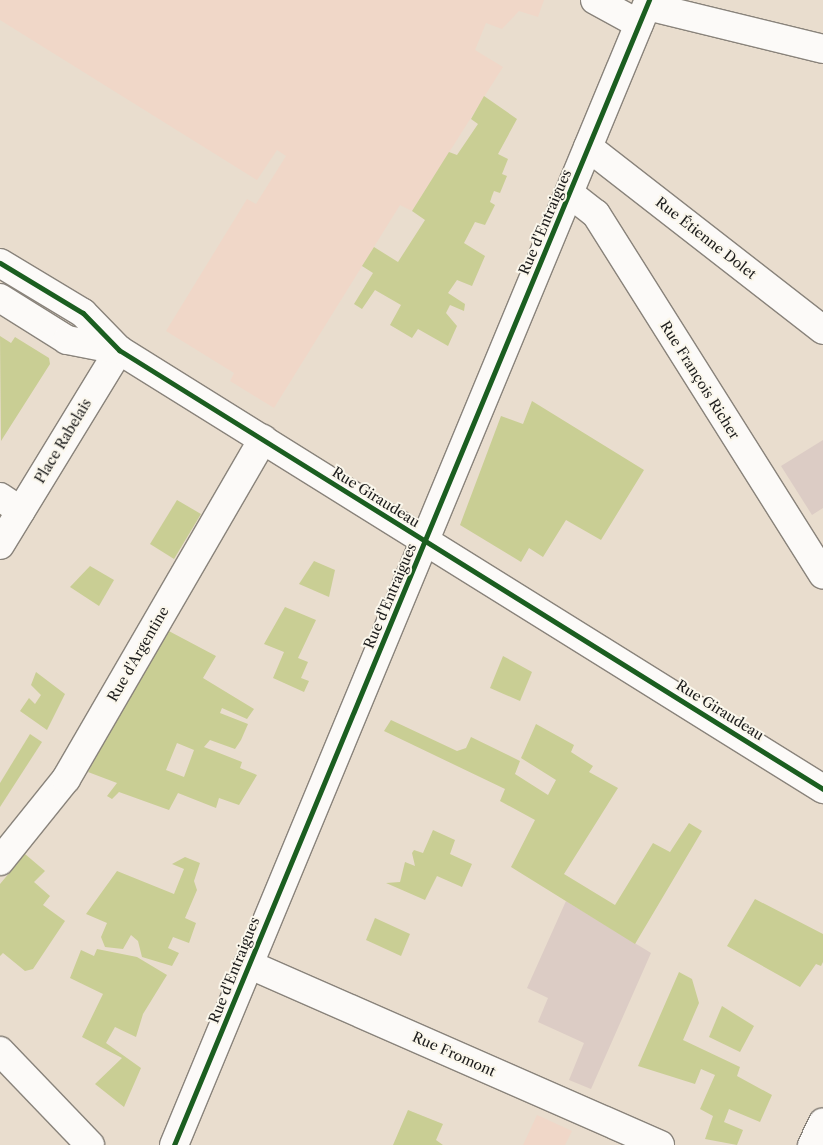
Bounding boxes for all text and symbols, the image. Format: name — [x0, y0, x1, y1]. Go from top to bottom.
street label: Rue d'Entraigues — [515, 167, 575, 277]
street label: Rue Étienne Dolet — [652, 193, 760, 283]
street label: Rue François Richer — [657, 318, 743, 442]
street label: Place Rabelais — [31, 396, 95, 486]
street label: Rue Giraudeau — [329, 463, 423, 531]
street label: Rue d'Entraigues — [360, 541, 420, 651]
street label: Rue d'Argentine — [104, 603, 172, 705]
street label: Rue Giraudeau — [673, 676, 767, 744]
street label: Rue d'Entraigues — [205, 915, 263, 1025]
street label: Rue Fromont — [410, 1028, 498, 1080]

